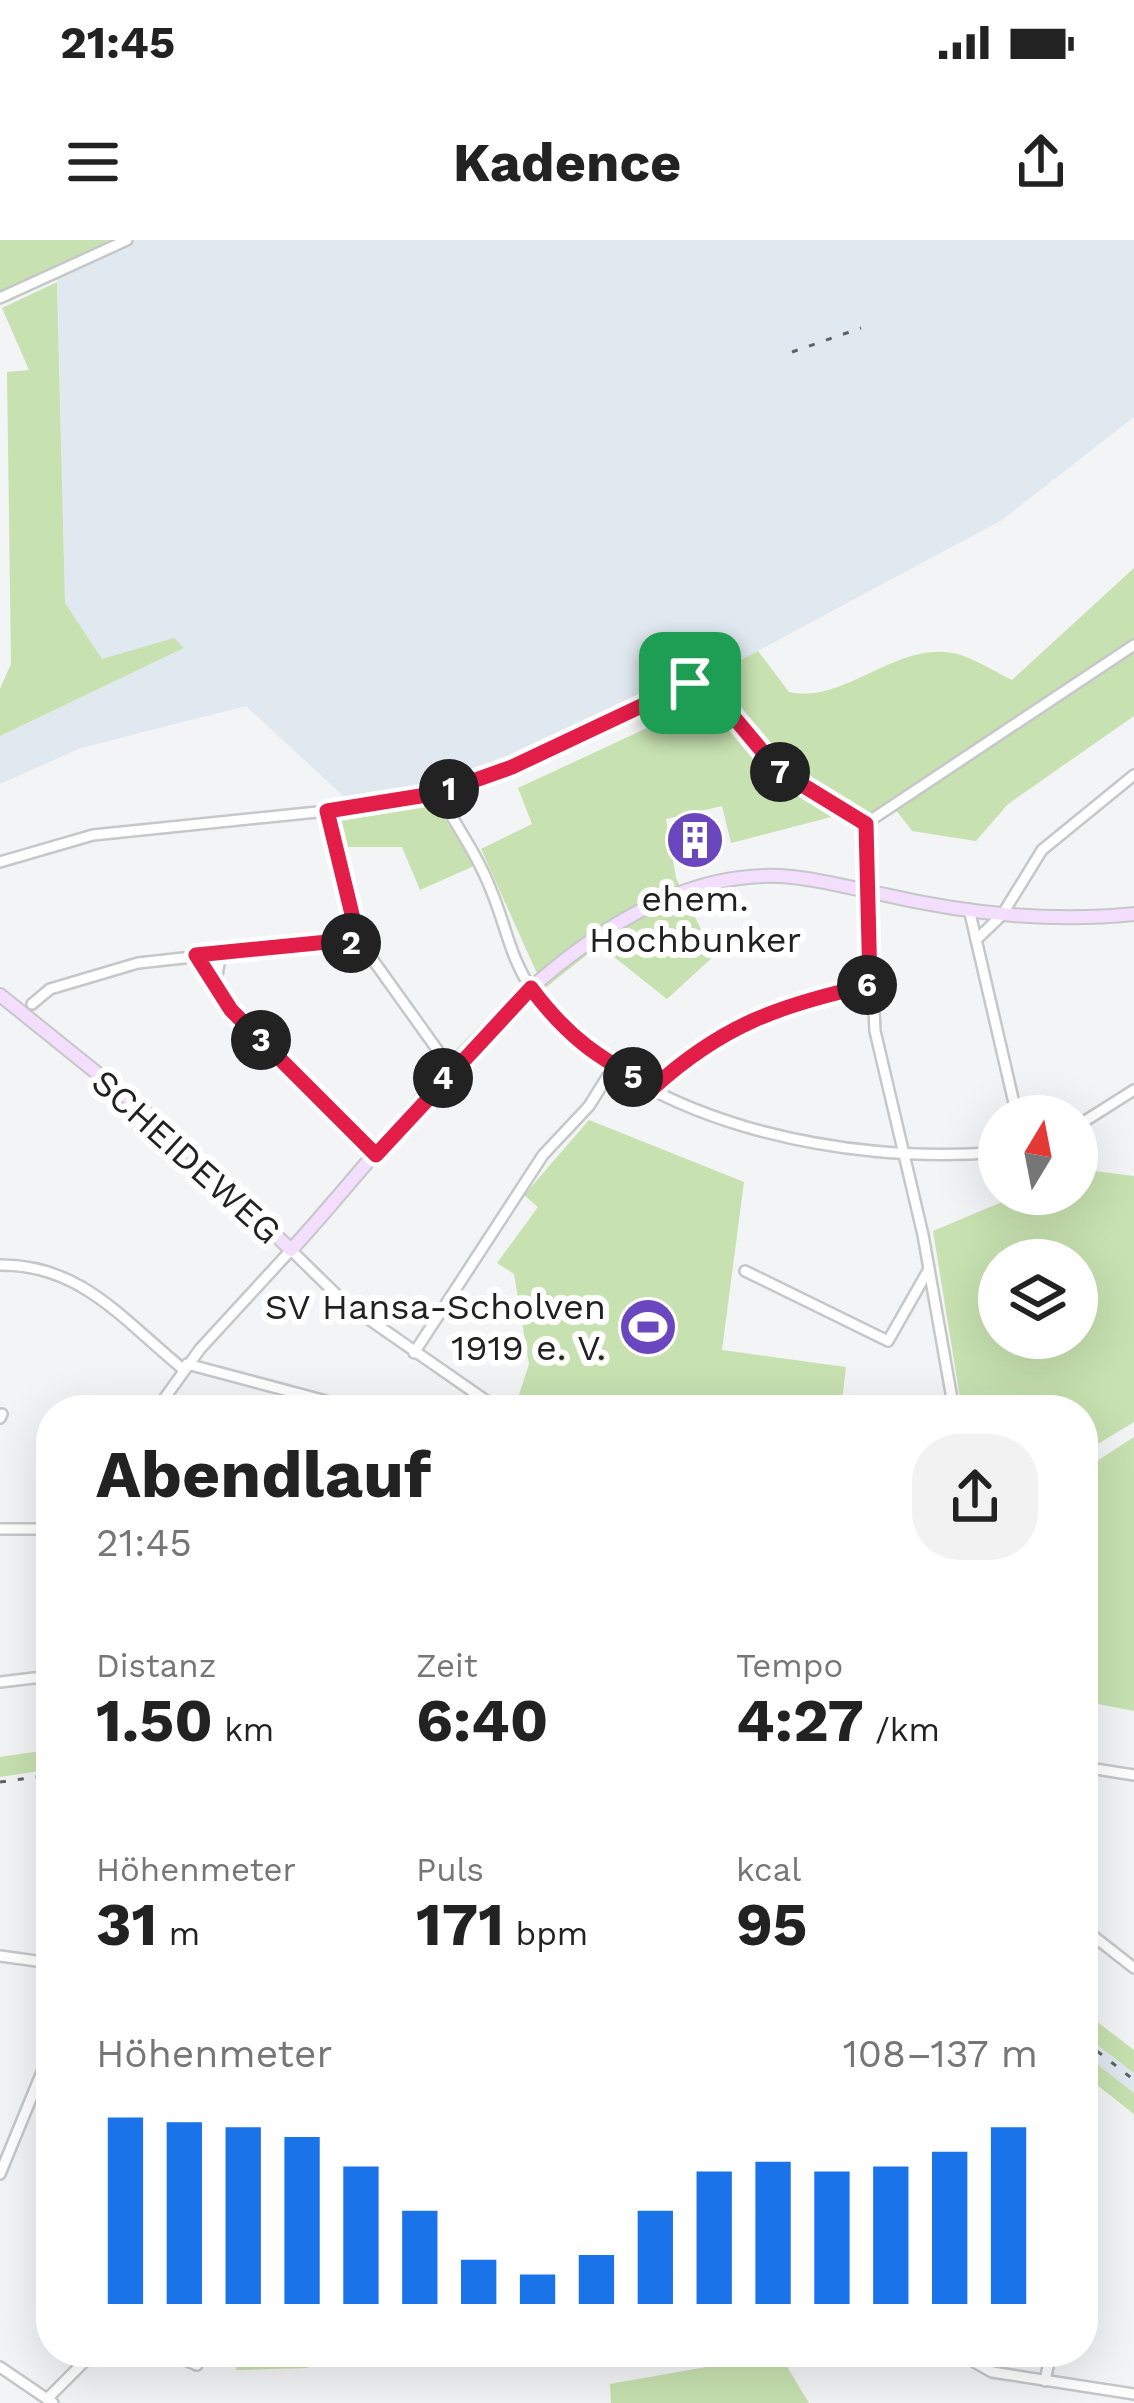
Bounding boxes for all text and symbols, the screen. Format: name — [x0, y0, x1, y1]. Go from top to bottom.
text: 21:45 — [60, 16, 175, 69]
icon: menu — [60, 129, 126, 195]
icon: share — [1008, 129, 1074, 195]
text: Kadence — [453, 131, 681, 194]
pin — [639, 632, 741, 734]
icon: arrive — [657, 650, 723, 716]
pin: 7 — [750, 742, 810, 802]
text: 7 — [770, 752, 790, 791]
pin: 1 — [419, 759, 479, 819]
text: 1 — [442, 769, 456, 808]
building icon: ehem. Hochbunker — [664, 809, 726, 871]
place label: ehem. Hochbunker — [589, 878, 801, 961]
pin: 2 — [321, 913, 381, 973]
text: 2 — [341, 923, 361, 962]
pin: 6 — [837, 955, 897, 1015]
text: 6 — [857, 965, 877, 1004]
pin: 3 — [231, 1010, 291, 1070]
text: 3 — [251, 1020, 271, 1059]
pin: 5 — [603, 1047, 663, 1107]
pin: 4 — [413, 1048, 473, 1108]
text: 5 — [623, 1057, 643, 1096]
text: 4 — [432, 1058, 454, 1097]
street label: SCHEIDEWEG — [83, 1061, 290, 1253]
north arrow — [978, 1095, 1098, 1215]
map controls — [978, 1095, 1098, 1359]
button: layers — [978, 1239, 1098, 1359]
place label: SV Hansa-Scholven 1919 e. V. — [265, 1286, 606, 1369]
sports icon: SV Hansa-Scholven 1919 e. V. — [617, 1296, 679, 1358]
button: share — [912, 1434, 1038, 1560]
text: Abendlauf — [96, 1436, 431, 1513]
text: 21:45 — [96, 1520, 192, 1565]
text: Distanz — [96, 1646, 216, 1685]
text: Zeit — [416, 1646, 478, 1685]
text: Tempo — [736, 1646, 843, 1685]
text: 1.50 — [96, 1685, 213, 1756]
text: 6:40 — [416, 1685, 548, 1756]
text: 4:27 — [736, 1685, 864, 1756]
text: km — [213, 1710, 274, 1749]
text: /km — [864, 1710, 940, 1749]
text: Höhenmeter — [96, 1850, 296, 1889]
text: Puls — [416, 1850, 484, 1889]
text: kcal — [736, 1850, 801, 1889]
text: 31 — [96, 1889, 157, 1960]
text: 171 — [416, 1889, 504, 1960]
text: 95 — [736, 1889, 808, 1960]
text: m — [157, 1914, 200, 1953]
text: bpm — [504, 1914, 588, 1953]
text: Höhenmeter — [96, 2031, 332, 2076]
text: 108–137 m — [843, 2031, 1038, 2076]

